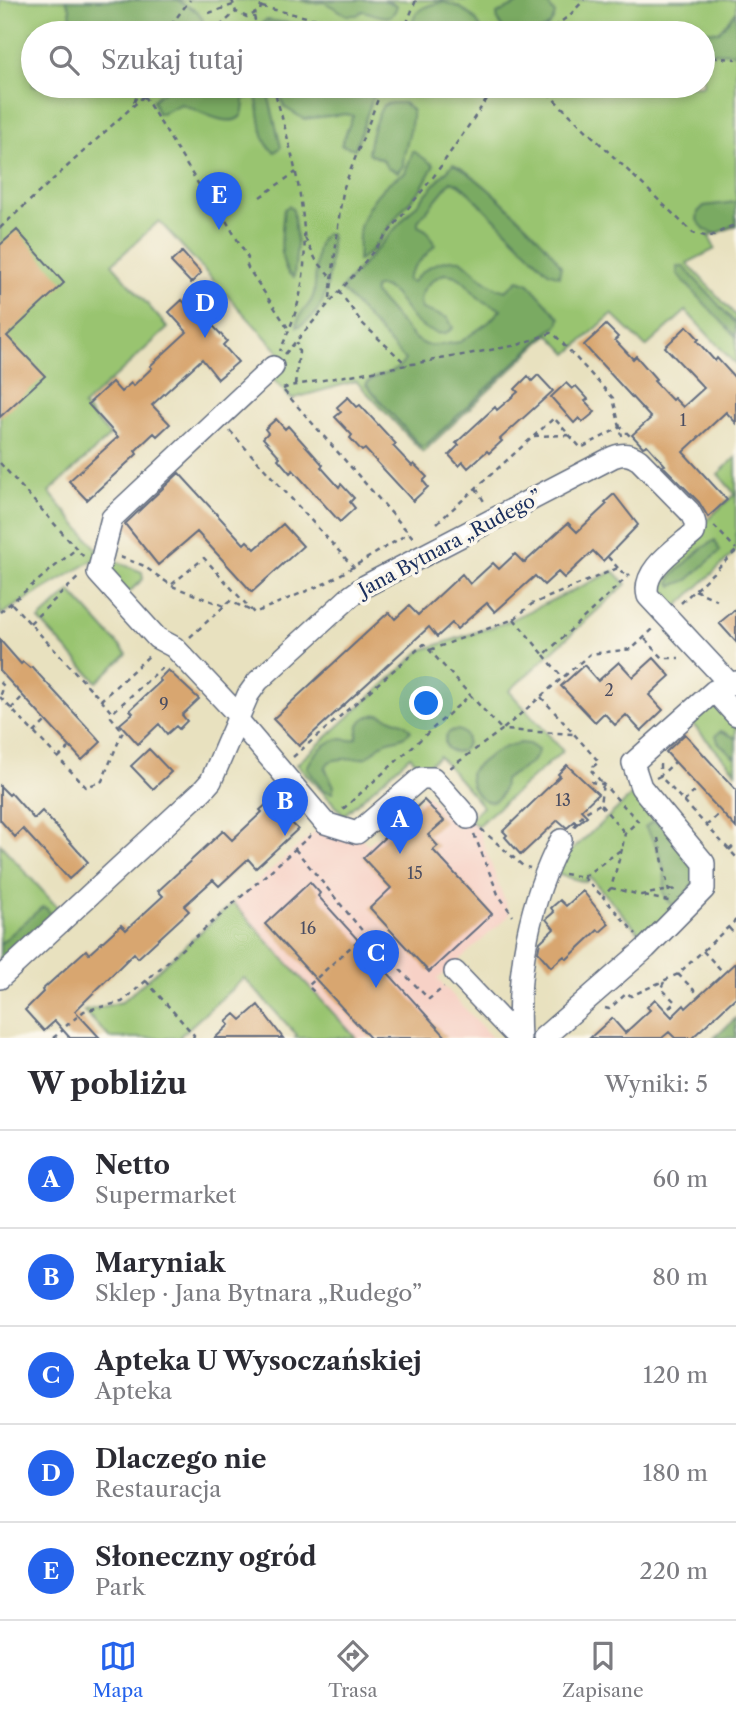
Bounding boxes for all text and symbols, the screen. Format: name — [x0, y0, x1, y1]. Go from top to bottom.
search box — [21, 21, 715, 98]
icon: search — [45, 41, 83, 79]
text: Szukaj tutaj — [101, 44, 244, 76]
pin: E — [196, 172, 242, 230]
pin: D — [182, 280, 228, 338]
house number: 1 — [680, 410, 687, 430]
street label: Jana Bytnara „Rudego” — [352, 485, 546, 603]
house number: 2 — [604, 680, 614, 700]
your location — [409, 686, 443, 720]
house number: 9 — [159, 694, 169, 714]
pin: B — [262, 778, 308, 836]
house number: 13 — [555, 790, 571, 810]
pin: A — [377, 796, 423, 854]
house number: 15 — [407, 863, 423, 883]
house number: 16 — [300, 918, 316, 938]
pin: C — [353, 930, 399, 988]
text: W pobliżu — [28, 1065, 187, 1102]
text: Wyniki: 5 — [604, 1070, 708, 1098]
text: Netto — [95, 1149, 170, 1181]
text: A — [42, 1165, 60, 1193]
text: 60 m — [652, 1165, 708, 1193]
text: Supermarket — [95, 1181, 236, 1209]
text: Maryniak — [95, 1247, 225, 1279]
text: B — [42, 1263, 60, 1291]
text: 80 m — [652, 1263, 708, 1291]
text: Sklep · Jana Bytnara „Rudego” — [95, 1279, 422, 1307]
text: Apteka U Wysoczańskiej — [95, 1345, 422, 1377]
text: C — [42, 1361, 60, 1389]
text: 120 m — [643, 1361, 708, 1389]
text: Apteka — [95, 1377, 172, 1405]
text: Dlaczego nie — [95, 1443, 267, 1475]
text: D — [41, 1459, 61, 1487]
text: 180 m — [643, 1459, 708, 1487]
text: Restauracja — [95, 1475, 221, 1503]
text: Słoneczny ogród — [95, 1541, 317, 1573]
text: E — [43, 1557, 59, 1585]
text: 220 m — [639, 1557, 708, 1585]
text: Park — [95, 1573, 145, 1601]
tab: Mapa — [92, 1637, 143, 1702]
tab: Trasa — [328, 1637, 377, 1702]
tab: Zapisane — [562, 1637, 644, 1702]

